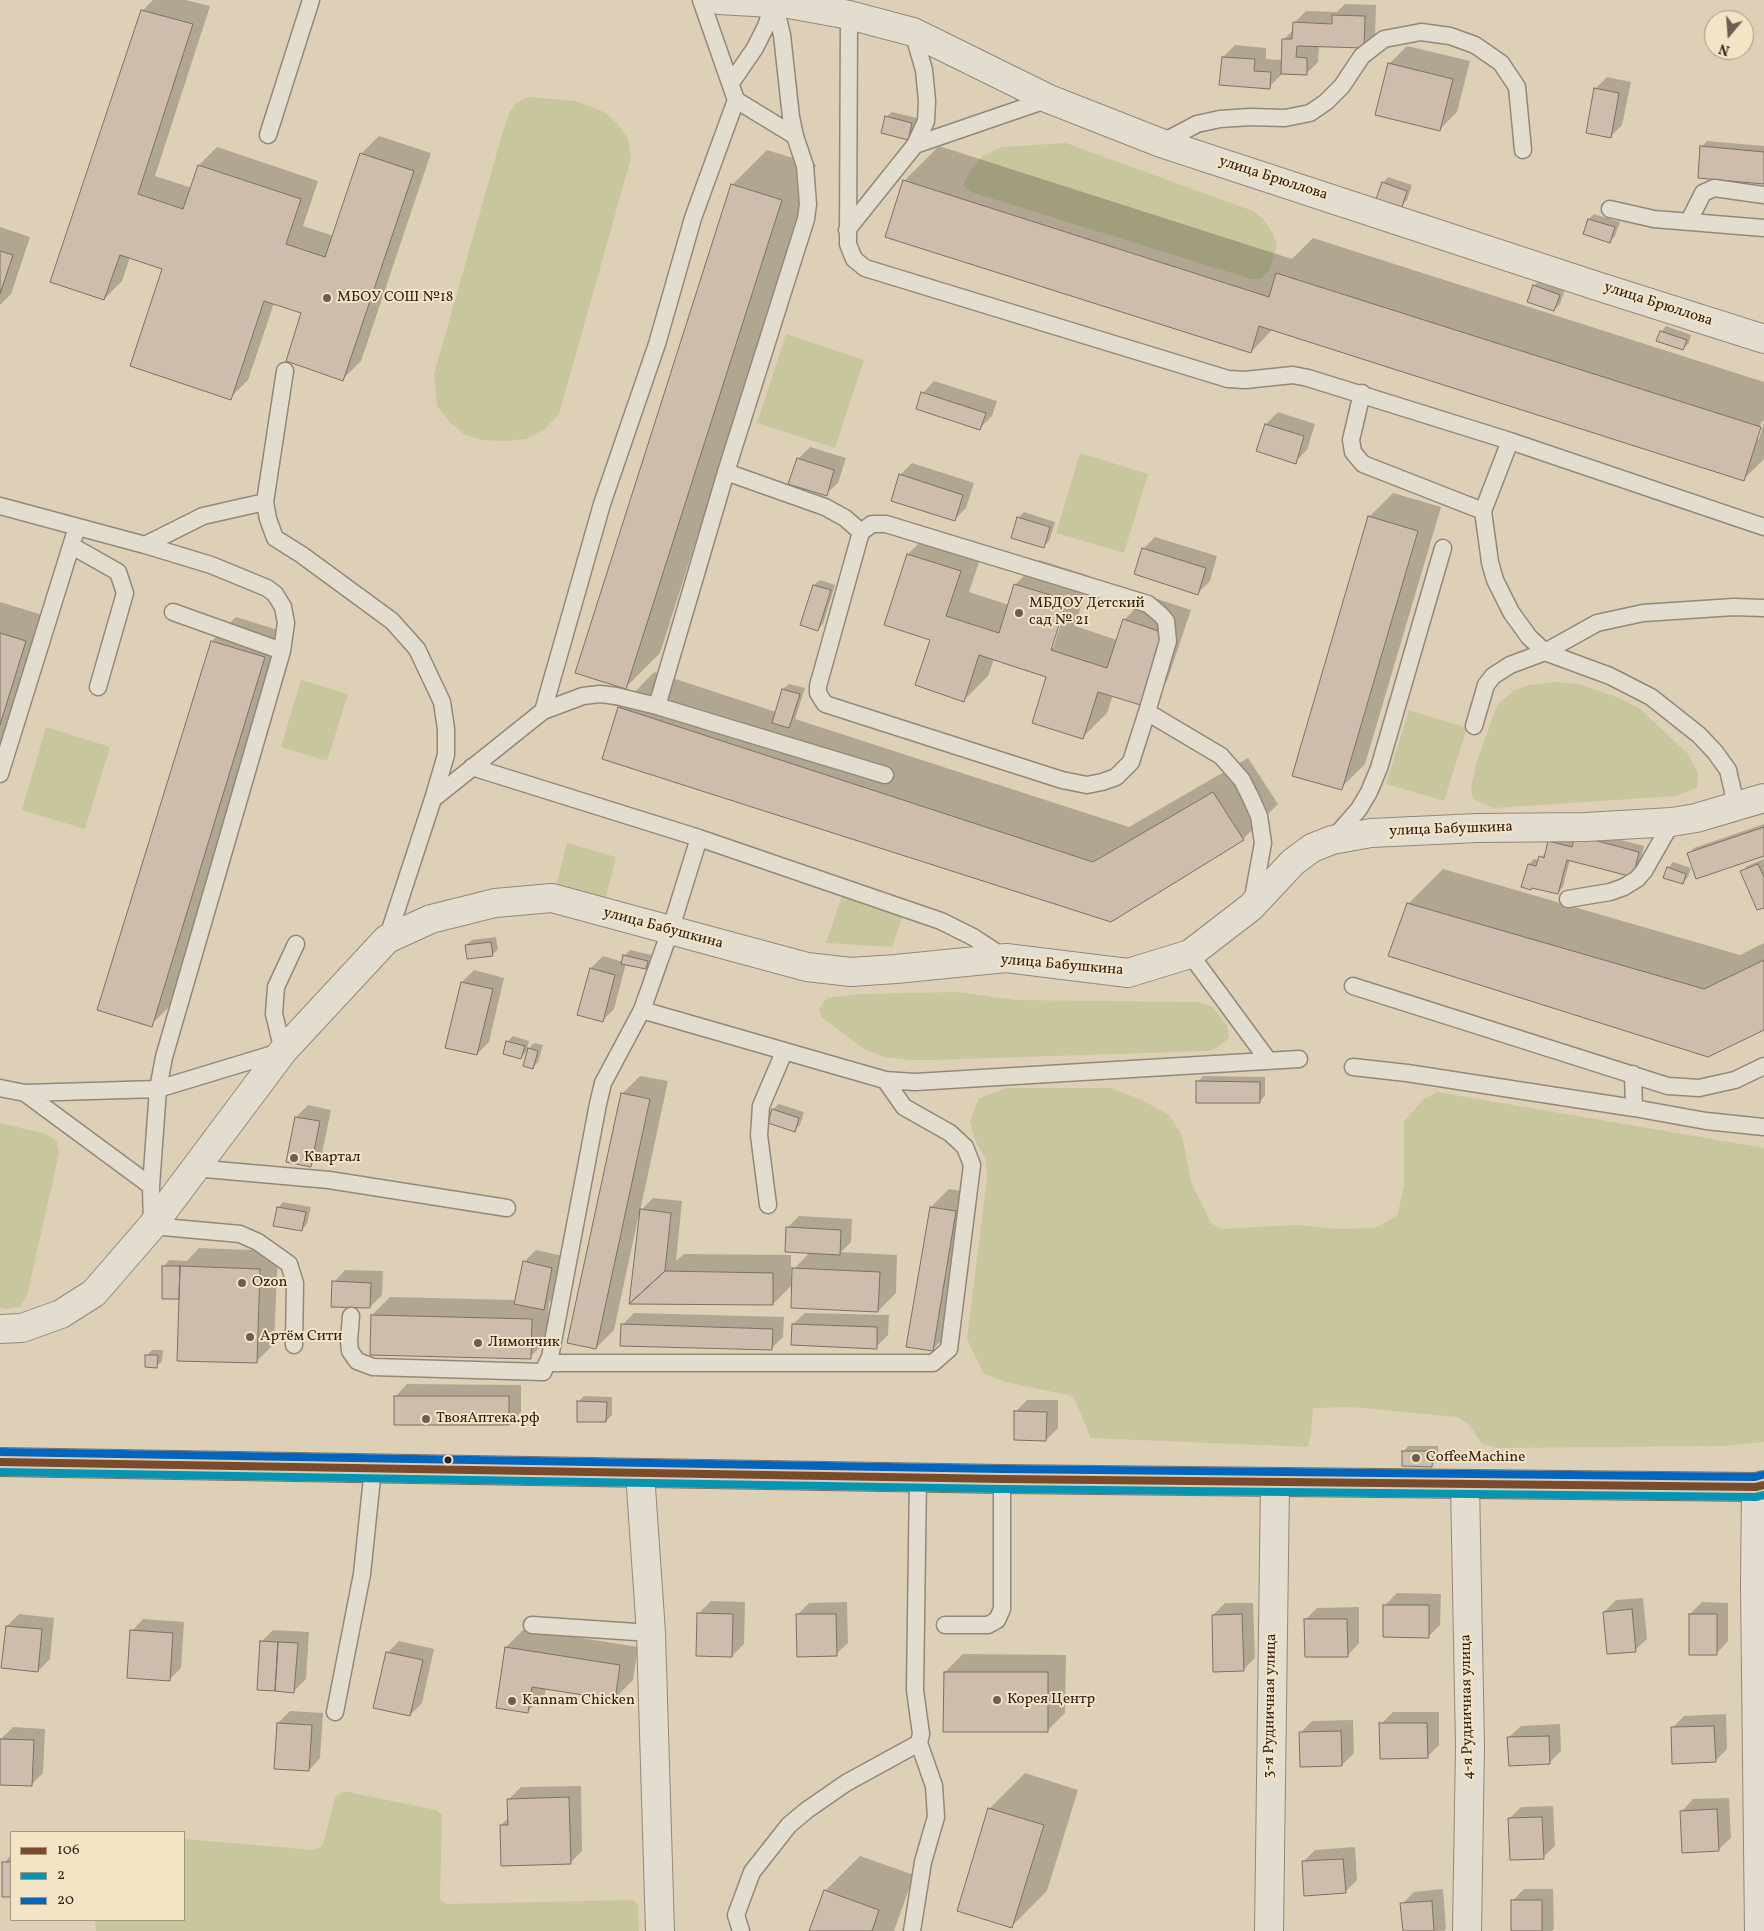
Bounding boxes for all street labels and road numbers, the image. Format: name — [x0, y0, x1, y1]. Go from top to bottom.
street label: улица Брюллова — [1216, 153, 1330, 205]
street label: улица Брюллова — [1601, 279, 1715, 331]
street label: улица Бабушкина — [1389, 819, 1513, 841]
street label: улица Бабушкина — [601, 904, 725, 954]
street label: улица Бабушкина — [1000, 952, 1124, 980]
street label: 3-я Рудничная улица — [1261, 1633, 1281, 1779]
street label: 4-я Рудничная улица — [1458, 1634, 1478, 1780]

